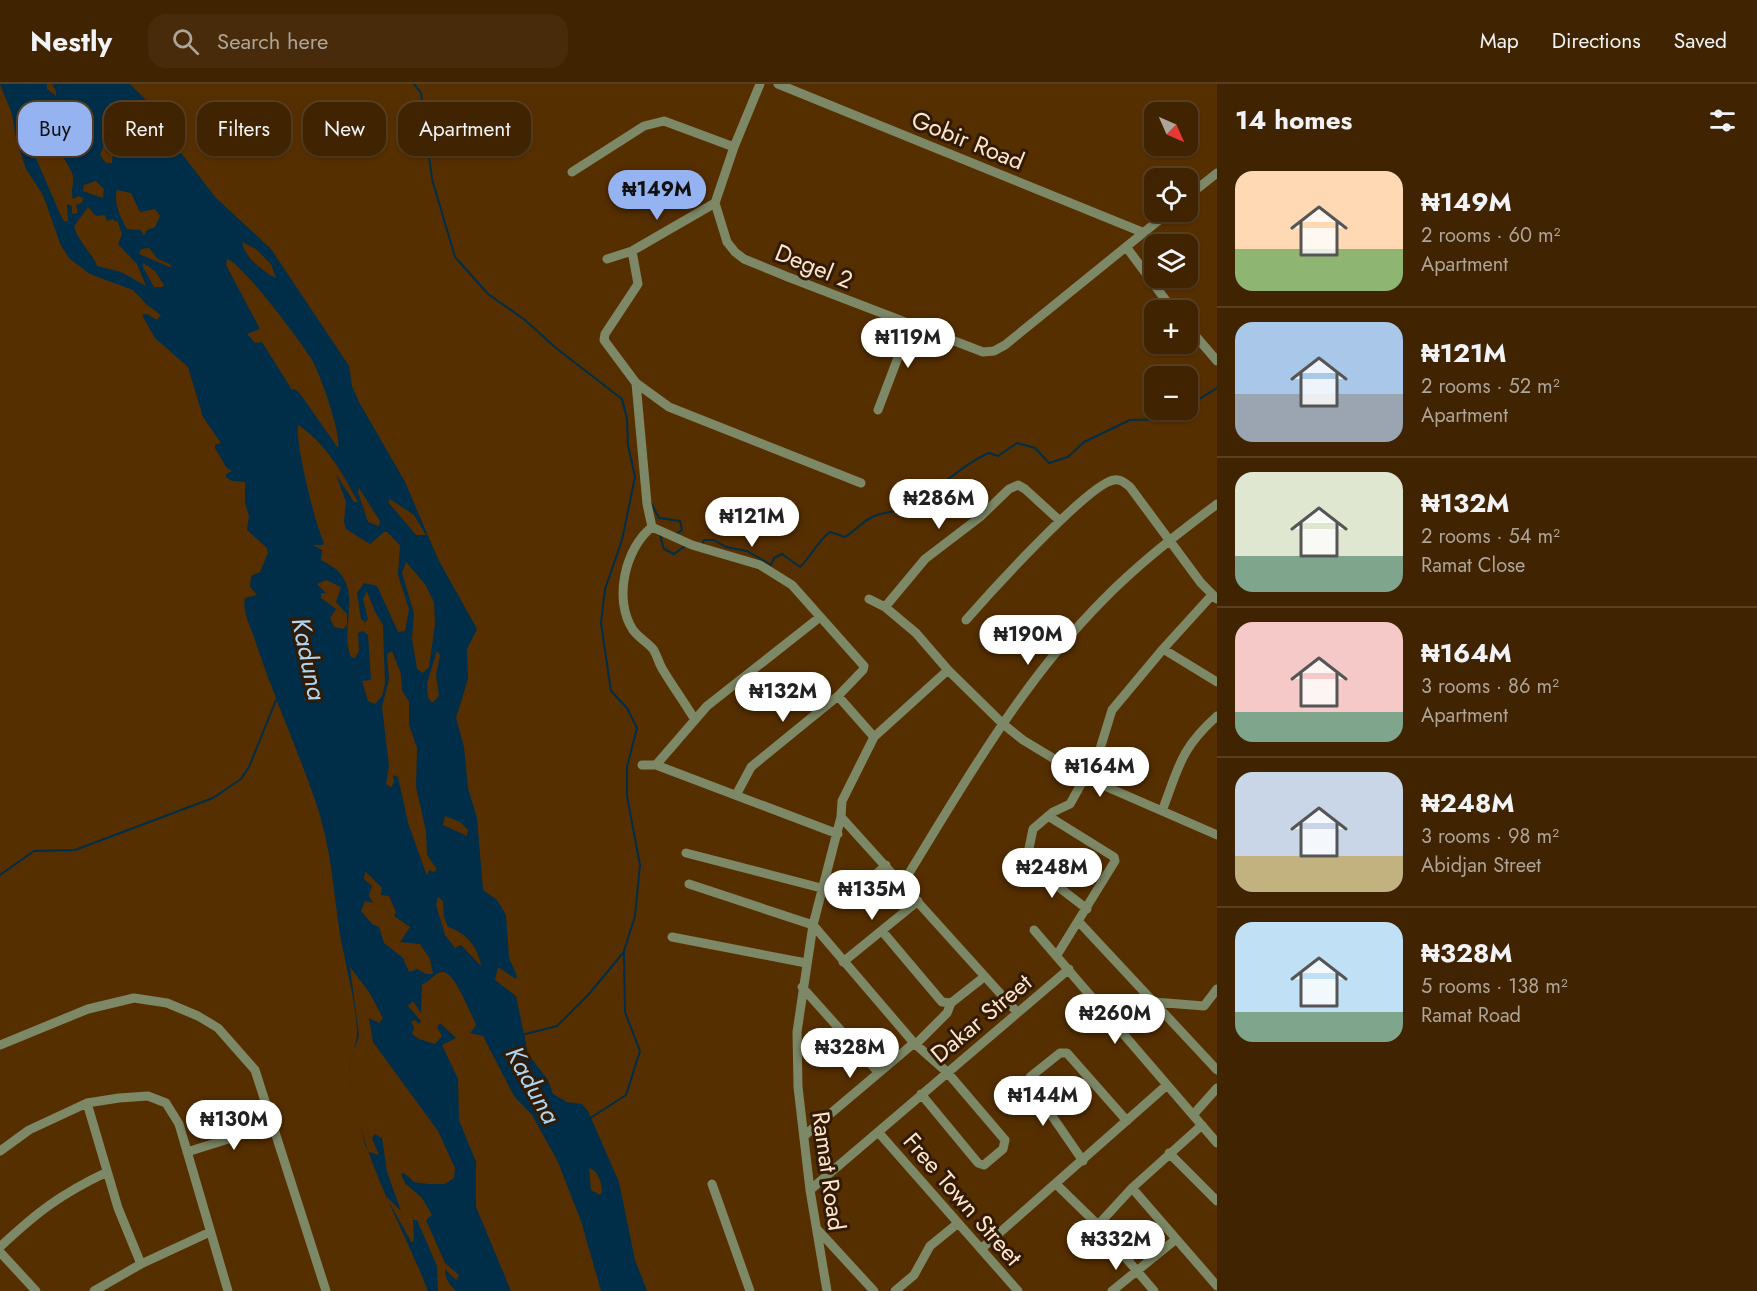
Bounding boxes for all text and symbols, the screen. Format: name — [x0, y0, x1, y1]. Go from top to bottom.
search box — [148, 14, 568, 68]
text: Nestly — [30, 21, 112, 62]
icon: search — [169, 25, 202, 58]
text: Search here — [217, 25, 328, 57]
text: Map — [1480, 26, 1519, 56]
text: Directions — [1552, 26, 1641, 56]
text: Saved — [1674, 26, 1727, 56]
text: 14 homes — [1235, 101, 1352, 139]
chip: Buy — [18, 102, 92, 156]
chip: Rent — [104, 102, 185, 156]
chip: Filters — [197, 102, 291, 156]
chip: New — [303, 102, 386, 156]
chip: Apartment — [398, 102, 531, 156]
street label: Gobir Road — [906, 102, 1030, 178]
north arrow — [1144, 102, 1198, 156]
map controls — [1144, 102, 1198, 420]
icon: filters — [1706, 104, 1739, 137]
button: locate — [1144, 168, 1198, 222]
pin: ₦149M — [615, 170, 699, 221]
text: ₦149M — [622, 175, 692, 204]
text: ₦149M — [1421, 183, 1512, 221]
icon: home — [1283, 195, 1355, 267]
text: 2 rooms · 60 m² — [1421, 221, 1560, 250]
button: layers — [1144, 234, 1198, 288]
street label: Degel 2 — [770, 235, 858, 297]
text: Apartment — [1421, 250, 1508, 279]
button: + — [1144, 300, 1198, 354]
pin: ₦119M — [866, 318, 950, 369]
text: ₦119M — [875, 323, 941, 352]
text: ₦121M — [1421, 334, 1506, 372]
icon: home — [1283, 346, 1355, 418]
button: − — [1144, 366, 1198, 420]
text: 2 rooms · 52 m² — [1421, 372, 1560, 401]
text: Apartment — [1421, 401, 1508, 430]
pin: ₦286M — [897, 479, 981, 530]
text: ₦286M — [903, 484, 975, 513]
text: ₦132M — [1421, 484, 1509, 522]
icon: home — [1283, 496, 1355, 568]
pin: ₦121M — [710, 497, 794, 548]
text: ₦121M — [719, 502, 785, 531]
text: 2 rooms · 54 m² — [1421, 522, 1560, 551]
text: Ramat Close — [1421, 551, 1525, 580]
water label: Kaduna — [282, 614, 336, 705]
pin: ₦190M — [986, 615, 1070, 666]
text: ₦190M — [993, 620, 1063, 649]
text: ₦164M — [1421, 634, 1512, 672]
icon: home — [1283, 646, 1355, 718]
pin: ₦132M — [741, 672, 825, 723]
text: 3 rooms · 86 m² — [1421, 672, 1559, 701]
text: ₦132M — [749, 677, 817, 706]
text: Apartment — [1421, 701, 1508, 730]
pin: ₦164M — [1058, 747, 1142, 798]
text: ₦164M — [1065, 752, 1135, 781]
text: ₦248M — [1421, 784, 1514, 822]
icon: home — [1283, 796, 1355, 868]
text: 3 rooms · 98 m² — [1421, 822, 1559, 851]
pin: ₦248M — [1010, 848, 1094, 899]
text: Abidjan Street — [1421, 851, 1541, 880]
text: ₦248M — [1016, 853, 1088, 882]
pin: ₦135M — [830, 870, 914, 921]
text: ₦135M — [838, 875, 906, 904]
text: ₦328M — [1421, 934, 1512, 972]
icon: home — [1283, 946, 1355, 1018]
street label: Dakar Street — [923, 965, 1039, 1071]
text: 5 rooms · 138 m² — [1421, 972, 1568, 1001]
pin: ₦260M — [1073, 994, 1157, 1045]
text: ₦260M — [1079, 999, 1151, 1028]
text: Ramat Road — [1421, 1001, 1521, 1030]
pin: ₦328M — [808, 1028, 892, 1079]
text: ₦328M — [815, 1033, 885, 1062]
water label: Kaduna — [496, 1039, 570, 1131]
pin: ₦144M — [1001, 1076, 1085, 1127]
text: ₦144M — [1008, 1081, 1078, 1110]
pin: ₦130M — [192, 1100, 276, 1151]
text: ₦130M — [200, 1105, 268, 1134]
street label: Ramat Road — [803, 1109, 855, 1233]
street label: Free Town Street — [895, 1125, 1031, 1273]
pin: ₦332M — [1074, 1220, 1158, 1271]
text: ₦332M — [1081, 1225, 1151, 1254]

